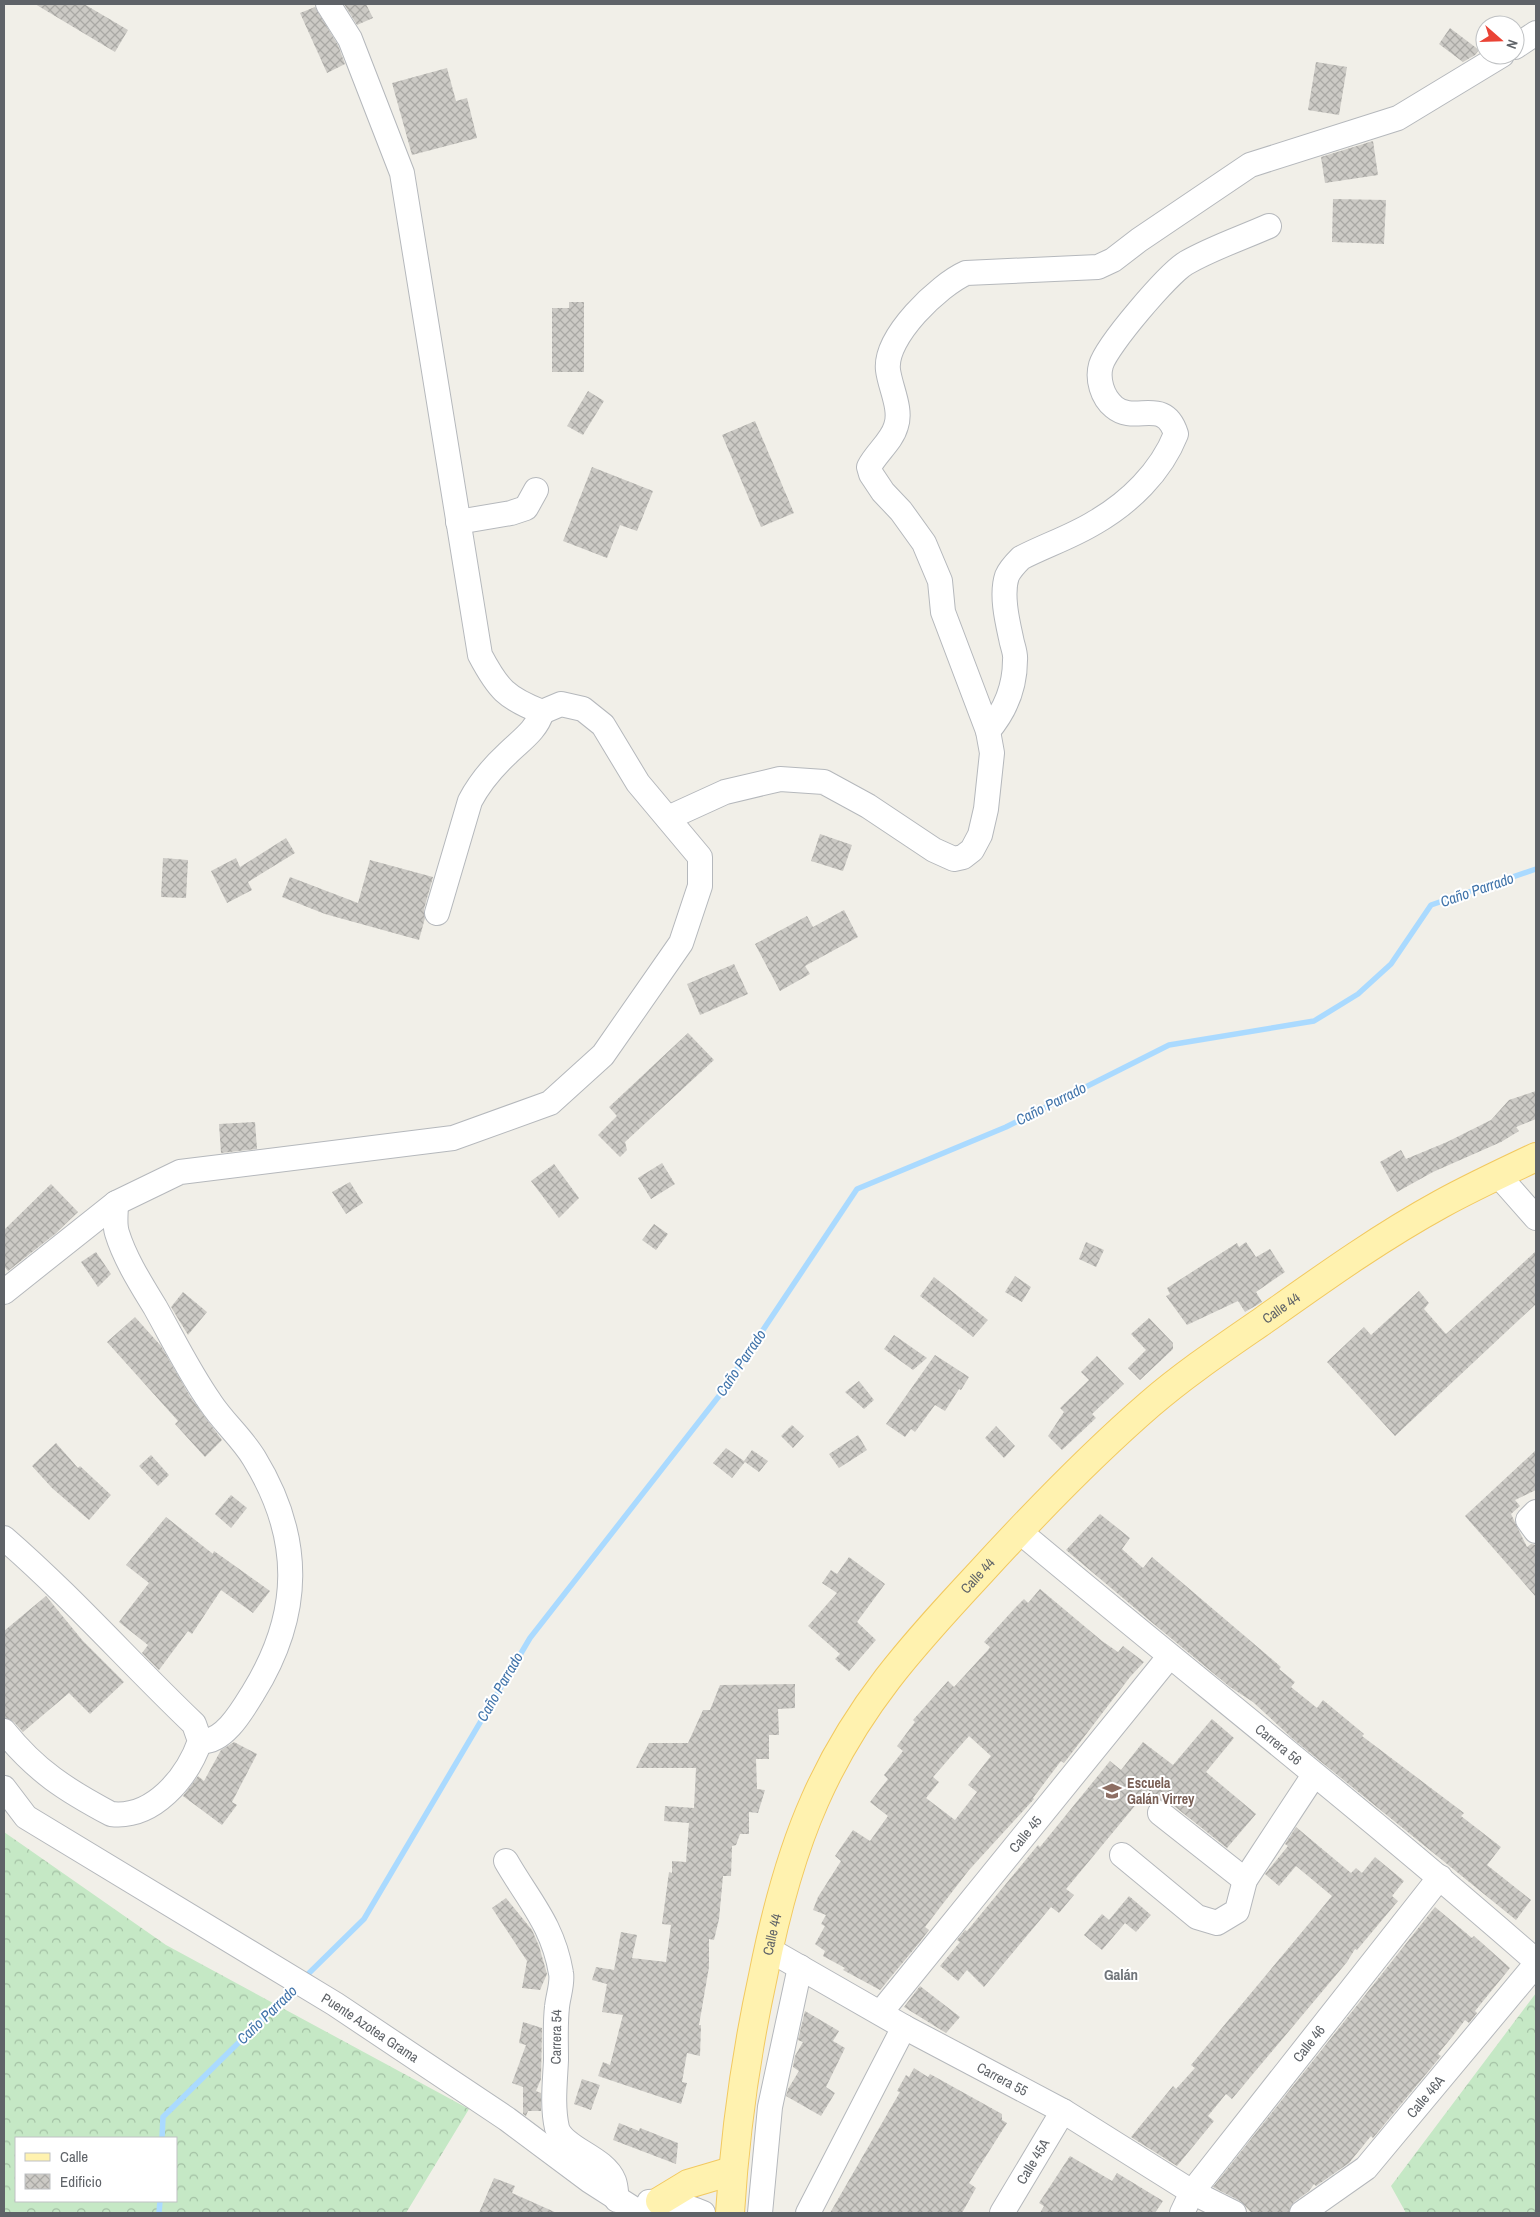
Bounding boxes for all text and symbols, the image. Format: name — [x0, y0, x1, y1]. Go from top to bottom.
north arrow — [1475, 15, 1525, 65]
text: N — [1502, 37, 1522, 51]
water label: Caño Parrado — [1437, 867, 1517, 912]
water label: Caño Parrado — [1012, 1077, 1090, 1130]
street label: Calle 44 — [1259, 1288, 1304, 1327]
water label: Caño Parrado — [710, 1325, 771, 1400]
street label: Calle 44 — [957, 1554, 999, 1597]
water label: Caño Parrado — [471, 1648, 528, 1725]
street label: Carrera 56 — [1252, 1720, 1305, 1769]
place label: Escuela Galán Virrey — [1127, 1774, 1195, 1808]
school or university icon: Escuela Galán Virrey — [1101, 1780, 1123, 1802]
street label: Calle 45 — [1005, 1812, 1046, 1856]
street label: Calle 44 — [758, 1911, 786, 1957]
district label: Galán — [1104, 1964, 1138, 1985]
water label: Caño Parrado — [232, 1980, 302, 2049]
street label: Puente Azotea Grama — [318, 1989, 423, 2067]
street label: Carrera 54 — [547, 2009, 565, 2065]
street label: Calle 46 — [1289, 2022, 1329, 2066]
street label: Carrera 55 — [974, 2058, 1031, 2100]
street label: Calle 46A — [1403, 2072, 1448, 2122]
street label: Calle 45A — [1012, 2135, 1053, 2188]
legend — [15, 2137, 178, 2202]
text: Calle — [60, 2146, 88, 2167]
text: Edificio — [60, 2171, 102, 2192]

